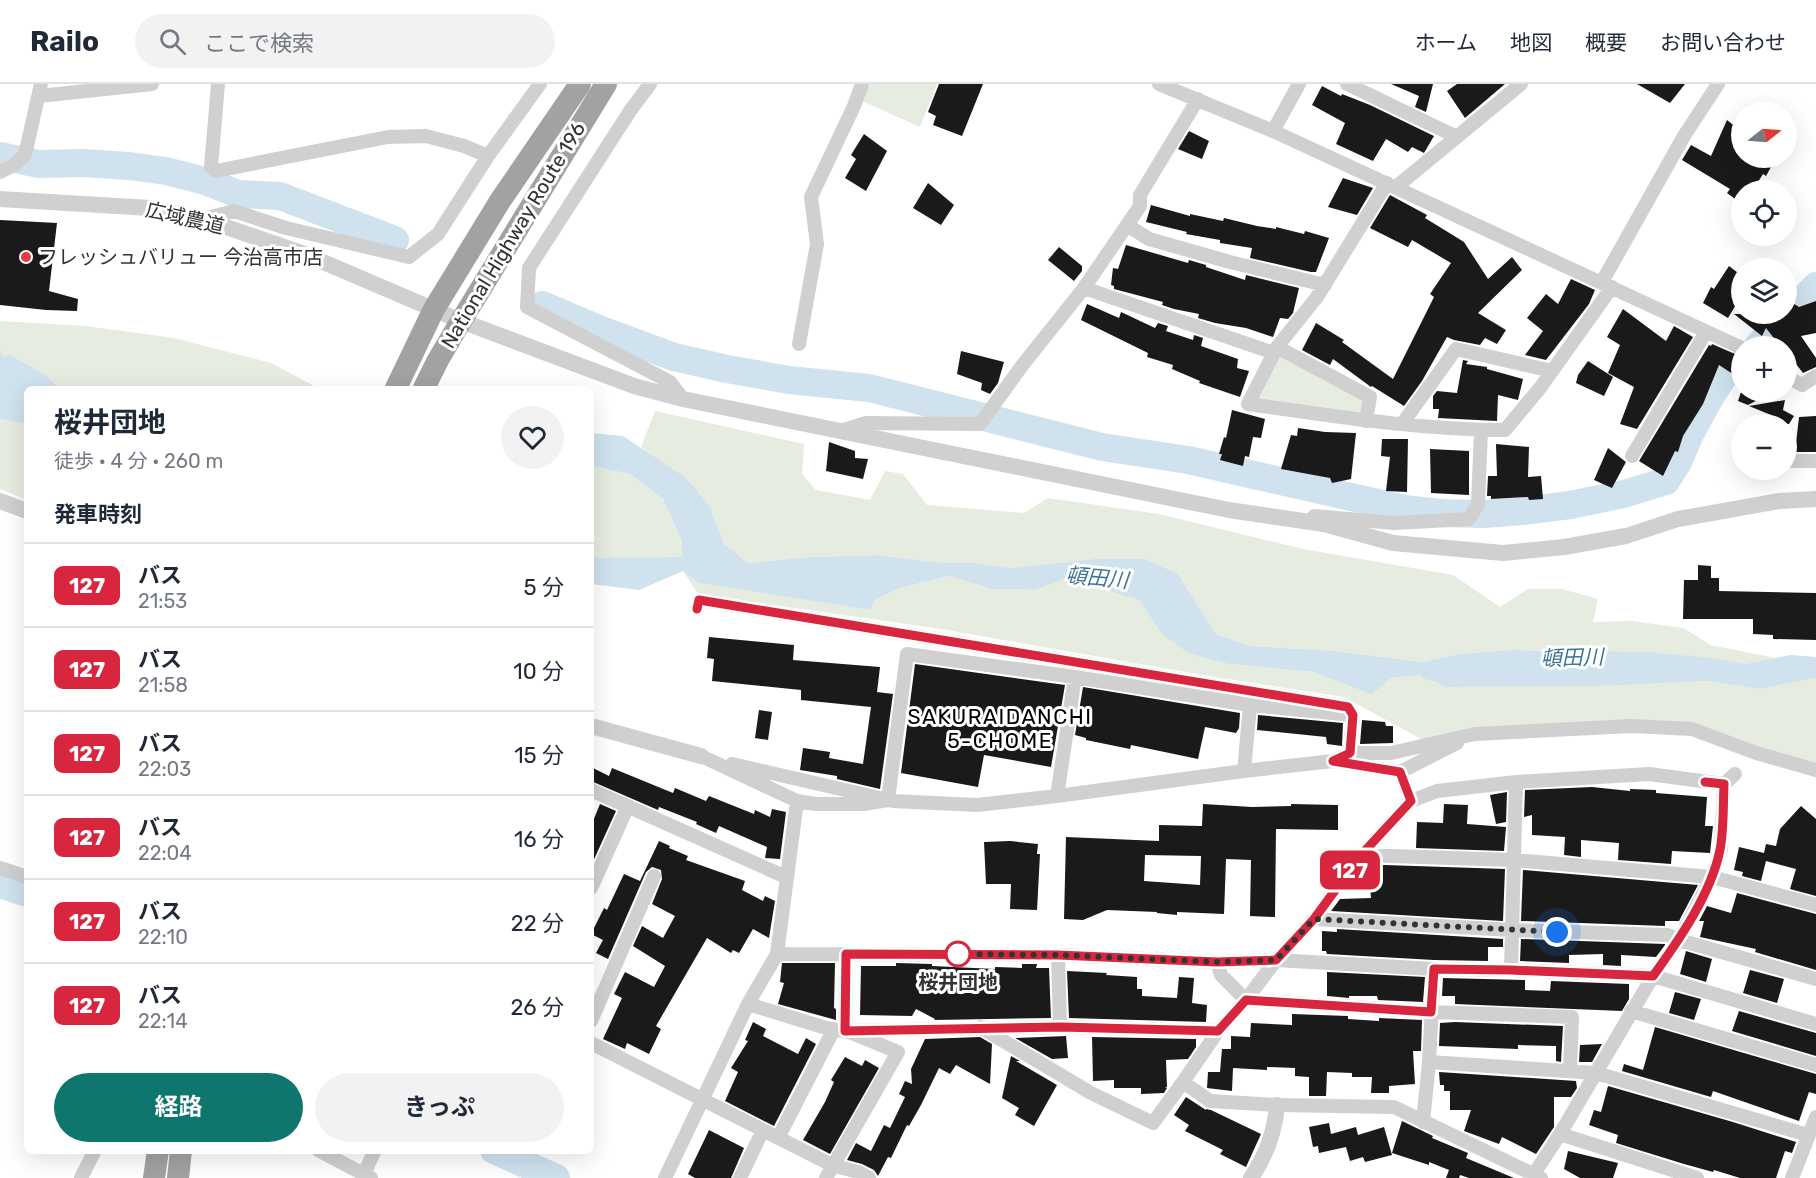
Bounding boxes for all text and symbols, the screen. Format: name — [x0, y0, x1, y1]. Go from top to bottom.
search box — [135, 14, 555, 68]
text: Railo — [30, 25, 99, 58]
icon: search — [156, 25, 189, 58]
text: ここで検索 — [204, 30, 314, 57]
text: ホーム — [1415, 30, 1477, 55]
text: 地図 — [1510, 30, 1552, 55]
text: 概要 — [1585, 30, 1627, 55]
text: お問い合わせ — [1660, 30, 1786, 55]
north arrow — [1731, 102, 1797, 168]
map controls — [1731, 102, 1797, 480]
street label: National Highway Route 196 — [436, 118, 590, 352]
button: locate — [1731, 180, 1797, 246]
street label: 広域農道 — [143, 197, 227, 239]
place label: フレッシュバリュー 今治高市店 — [38, 245, 323, 269]
marker: フレッシュバリュー 今治高市店 — [19, 250, 33, 264]
button: layers — [1731, 258, 1797, 324]
button: + — [1731, 336, 1797, 402]
text: 桜井団地 — [54, 406, 166, 439]
button: heart — [501, 406, 564, 469]
button: − — [1731, 414, 1797, 480]
text: 徒歩 · 4 分 · 260 m — [54, 449, 223, 473]
text: 発車時刻 — [54, 501, 142, 528]
text: バス — [138, 562, 182, 589]
water label: 頓田川 — [1065, 562, 1132, 593]
text: 127 — [69, 573, 105, 598]
text: 5 分 — [524, 574, 564, 601]
text: 21:53 — [138, 589, 187, 613]
water label: 頓田川 — [1540, 644, 1606, 671]
text: バス — [138, 646, 182, 673]
text: 127 — [69, 657, 105, 682]
text: 10 分 — [513, 658, 564, 685]
text: 21:58 — [138, 673, 188, 697]
district label: SAKURAIDANCHI 5-CHOME — [908, 704, 1092, 753]
text: バス — [138, 730, 182, 757]
text: 127 — [69, 741, 105, 766]
text: 15 分 — [514, 742, 564, 769]
text: 22:03 — [138, 757, 191, 781]
text: バス — [138, 814, 182, 841]
text: 127 — [69, 825, 105, 850]
text: 16 分 — [514, 826, 564, 853]
text: 22:04 — [138, 841, 192, 865]
line badge: 127 — [1316, 850, 1384, 890]
text: 127 — [1332, 858, 1368, 883]
text: バス — [138, 898, 182, 925]
text: 127 — [69, 909, 105, 934]
text: 22 分 — [511, 910, 564, 937]
your location — [1542, 917, 1572, 947]
text: 22:10 — [138, 925, 188, 949]
marker: 桜井団地 — [945, 941, 971, 967]
place label: 桜井団地 — [918, 970, 998, 994]
text: バス — [138, 982, 182, 1009]
text: 127 — [69, 993, 105, 1018]
text: 26 分 — [510, 994, 564, 1021]
text: 22:14 — [138, 1009, 188, 1033]
button: 経路 — [54, 1073, 303, 1142]
button: きっぷ — [315, 1073, 564, 1142]

